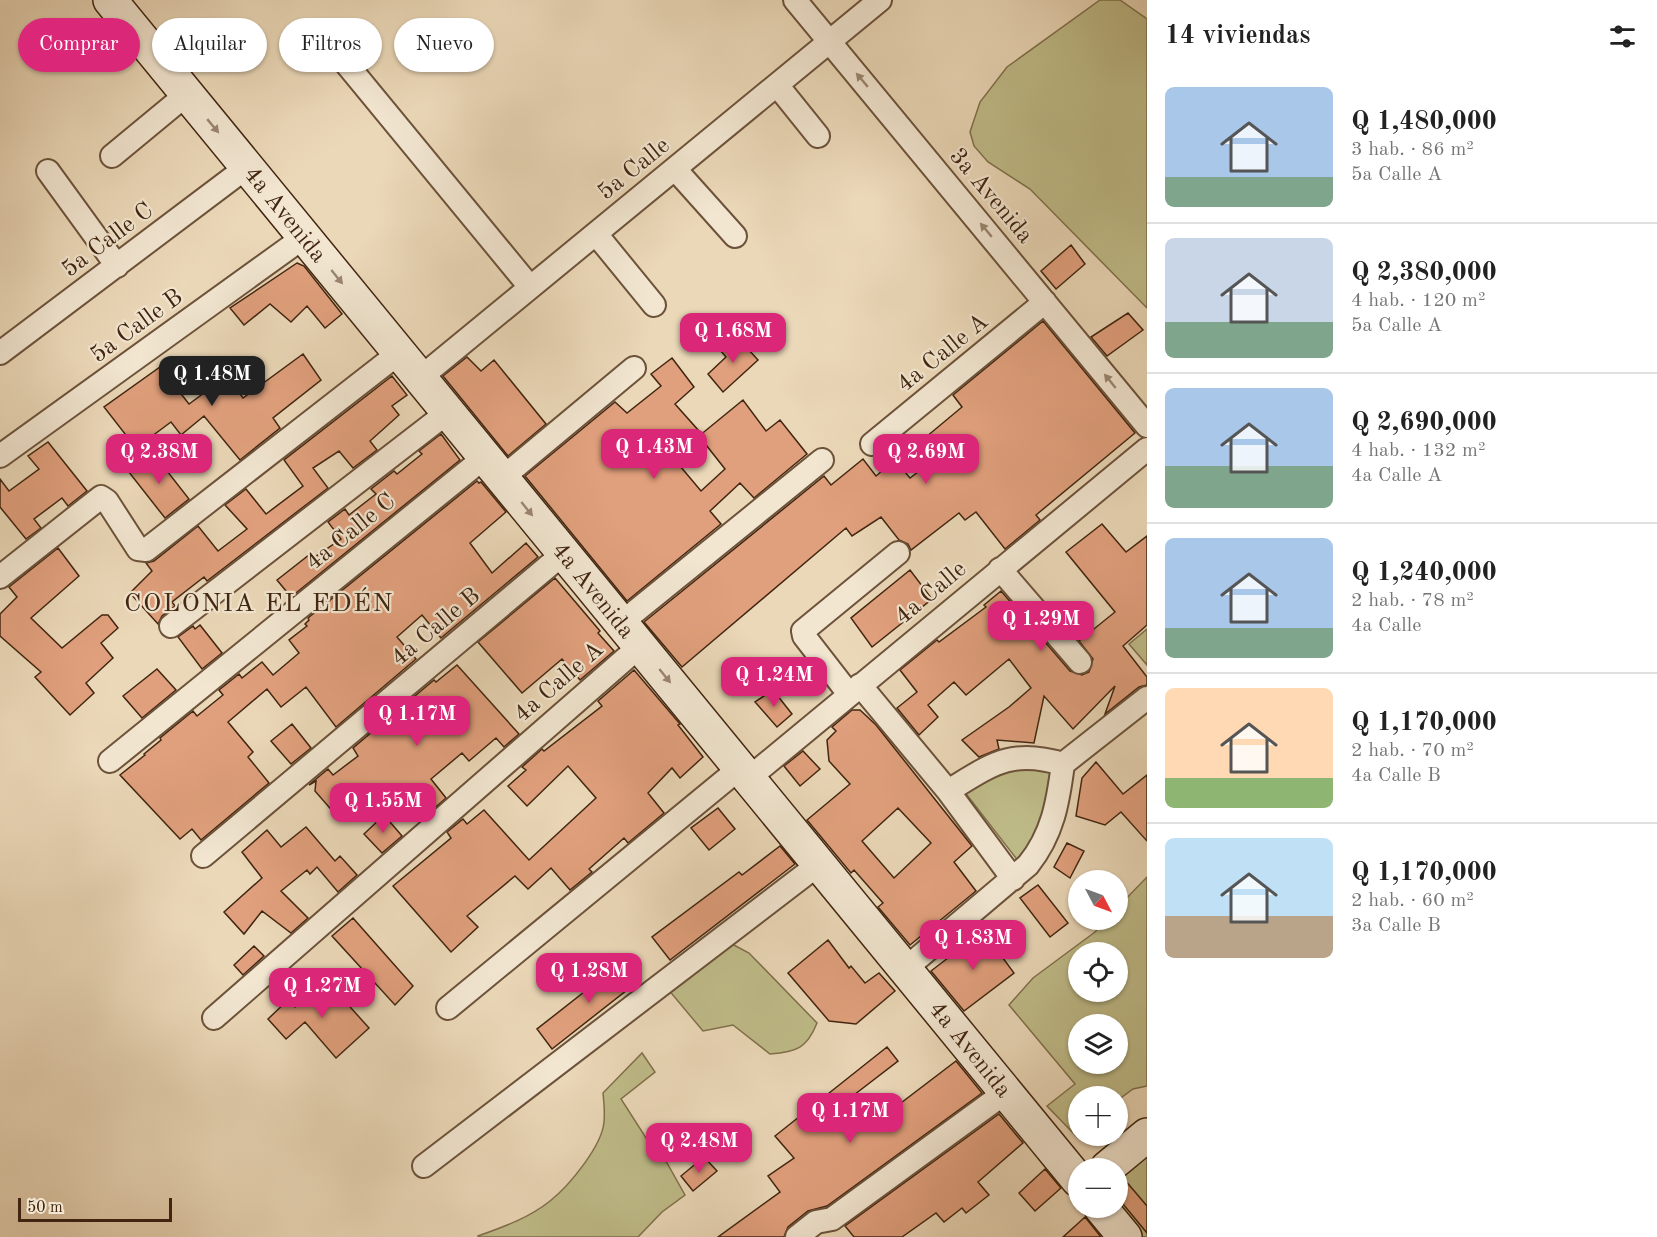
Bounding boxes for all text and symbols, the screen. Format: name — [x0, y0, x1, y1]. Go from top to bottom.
chip: Comprar — [18, 18, 140, 72]
chip: Alquilar — [152, 18, 267, 72]
chip: Filtros — [279, 18, 382, 72]
chip: Nuevo — [394, 18, 494, 72]
icon: filters — [1606, 20, 1639, 53]
text: 14 viviendas — [1165, 23, 1311, 49]
one-way arrow — [856, 73, 869, 88]
text: Q 1,480,000 — [1351, 109, 1497, 135]
icon: home — [1213, 111, 1285, 183]
one-way arrow — [207, 119, 219, 134]
street label: 5a Calle — [594, 134, 675, 205]
text: 3 hab. · 86 m² — [1351, 140, 1474, 160]
street label: 3a Avenida — [944, 144, 1037, 248]
street label: 4a Avenida — [239, 163, 330, 268]
text: 5a Calle A — [1351, 165, 1442, 185]
street label: 5a Calle C — [58, 199, 158, 282]
one-way arrow — [980, 222, 993, 238]
text: Q 2,380,000 — [1351, 260, 1497, 286]
icon: home — [1213, 262, 1285, 334]
one-way arrow — [330, 269, 343, 284]
street label: 5a Calle B — [87, 285, 188, 368]
text: 4 hab. · 120 m² — [1351, 291, 1485, 311]
street label: 4a Calle A — [893, 310, 993, 397]
pin: Q 1.68M — [678, 313, 788, 364]
text: 5a Calle A — [1351, 316, 1442, 336]
text: Q 1.68M — [694, 322, 772, 342]
pin: Q 1.48M — [157, 356, 267, 407]
text: Q 1.48M — [173, 365, 251, 385]
one-way arrow — [1104, 374, 1117, 389]
text: Q 2,690,000 — [1351, 410, 1497, 436]
icon: home — [1213, 412, 1285, 484]
pin: Q 1.43M — [599, 429, 709, 480]
pin: Q 2.38M — [104, 434, 214, 485]
pin: Q 2.69M — [871, 434, 981, 485]
text: Q 1.43M — [615, 438, 693, 458]
text: 4 hab. · 132 m² — [1351, 441, 1485, 461]
text: Q 2.38M — [120, 443, 198, 463]
text: Q 2.69M — [887, 443, 965, 463]
text: 4a Calle A — [1351, 466, 1442, 486]
street label: 4a Calle C — [302, 489, 400, 576]
one-way arrow — [521, 501, 534, 517]
street label: 4a Avenida — [547, 539, 638, 644]
street label: 4a Calle — [891, 557, 971, 630]
text: Q 1,240,000 — [1351, 560, 1497, 586]
icon: home — [1213, 562, 1285, 634]
street label: 4a Calle B — [387, 584, 485, 671]
district label: COLONIA EL EDÉN — [124, 587, 394, 617]
text: 2 hab. · 78 m² — [1351, 591, 1474, 611]
pin: Q 1.29M — [986, 601, 1096, 652]
text: Q 1.29M — [1002, 610, 1080, 630]
text: 4a Calle — [1351, 616, 1421, 636]
street label: 4a Calle A — [510, 638, 609, 727]
pin: Q 1.24M — [719, 657, 829, 708]
text: Q 1.24M — [735, 666, 813, 686]
one-way arrow — [658, 668, 671, 684]
pin: Q 1.17M — [362, 696, 472, 747]
text: Q 1.17M — [378, 705, 456, 725]
text: Q 1,170,000 — [1351, 710, 1497, 736]
icon: home — [1213, 712, 1285, 784]
text: 2 hab. · 70 m² — [1351, 741, 1474, 761]
text: 4a Calle B — [1351, 766, 1441, 786]
pin: Q 1.55M — [328, 783, 438, 834]
text: Q 1.55M — [344, 792, 422, 812]
text: Q 1,170,000 — [1351, 860, 1497, 886]
icon: home — [1213, 862, 1285, 934]
north arrow — [1068, 870, 1128, 930]
map controls — [1068, 870, 1128, 1218]
text: 2 hab. · 60 m² — [1351, 891, 1474, 911]
text: 3a Calle B — [1351, 916, 1441, 936]
pin: Q 1.83M — [918, 920, 1028, 971]
text: Q 1.83M — [934, 929, 1012, 949]
button: locate — [1068, 942, 1128, 1002]
pin: Q 1.28M — [534, 953, 644, 1004]
text: Q 1.28M — [550, 962, 628, 982]
pin: Q 1.27M — [267, 968, 377, 1019]
text: Q 1.27M — [283, 977, 361, 997]
street label: 4a Avenida — [924, 998, 1015, 1103]
button: layers — [1068, 1014, 1128, 1074]
button: + — [1068, 1086, 1128, 1146]
pin: Q 1.17M — [795, 1093, 905, 1144]
text: Q 1.17M — [811, 1102, 889, 1122]
pin: Q 2.48M — [644, 1123, 754, 1174]
text: Q 2.48M — [660, 1132, 738, 1152]
button: − — [1068, 1158, 1128, 1218]
scale bar — [18, 1195, 172, 1222]
text: 50 m — [27, 1200, 63, 1216]

